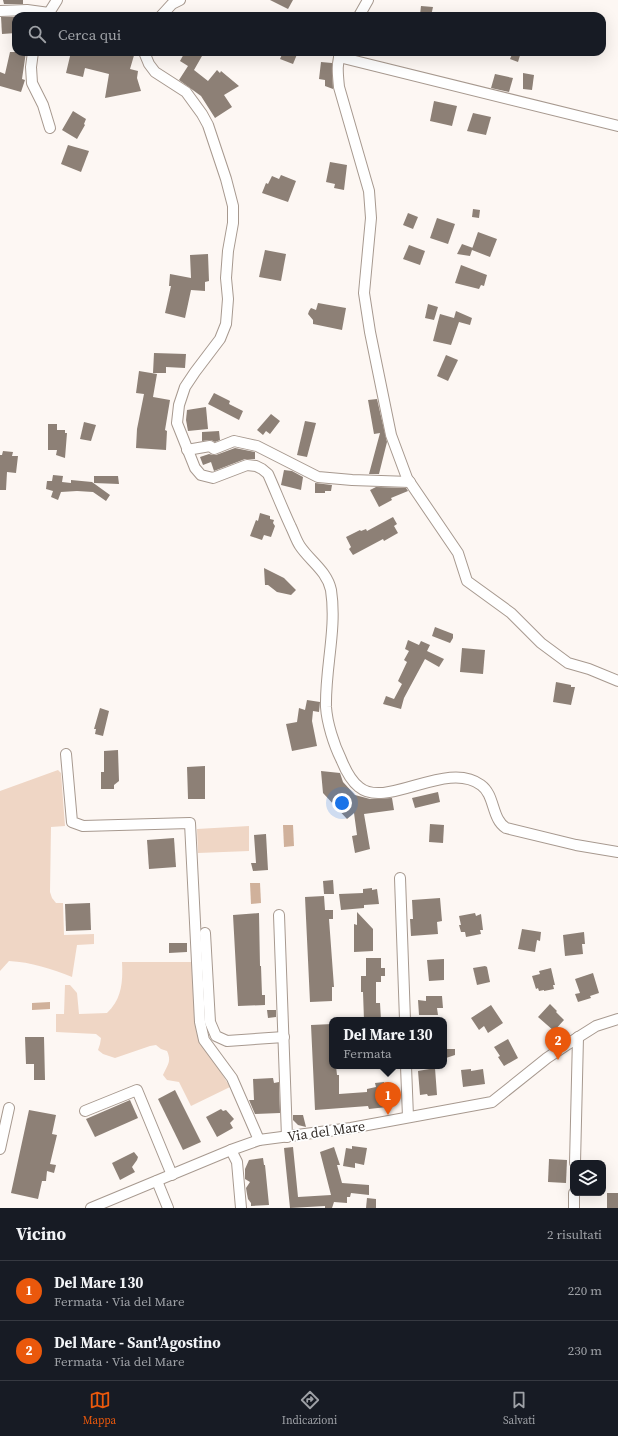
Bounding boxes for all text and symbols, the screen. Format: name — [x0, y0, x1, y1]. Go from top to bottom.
search box — [12, 12, 606, 56]
icon: search — [26, 23, 48, 45]
text: Cerca qui — [58, 24, 121, 45]
your location — [332, 793, 352, 813]
popup — [329, 1017, 447, 1069]
text: Del Mare 130 — [343, 1024, 433, 1045]
pin: 2 — [545, 1027, 571, 1060]
text: Fermata — [343, 1045, 392, 1062]
pin: 1 — [375, 1082, 401, 1115]
street label: Via del Mare — [286, 1116, 366, 1146]
map controls — [570, 1160, 606, 1196]
button: layers — [570, 1160, 606, 1196]
text: Vicino — [16, 1222, 66, 1246]
text: 2 risultati — [547, 1226, 602, 1243]
text: Del Mare 130 — [54, 1272, 143, 1293]
text: 1 — [25, 1282, 33, 1299]
text: 220 m — [568, 1282, 602, 1299]
text: Fermata · Via del Mare — [54, 1293, 185, 1310]
text: Del Mare - Sant'Agostino — [54, 1332, 221, 1353]
text: 2 — [25, 1342, 33, 1359]
text: 230 m — [568, 1342, 602, 1359]
text: Fermata · Via del Mare — [54, 1353, 185, 1370]
tab: Mappa — [83, 1389, 116, 1428]
tab: Indicazioni — [282, 1389, 337, 1428]
tab: Salvati — [503, 1389, 535, 1428]

